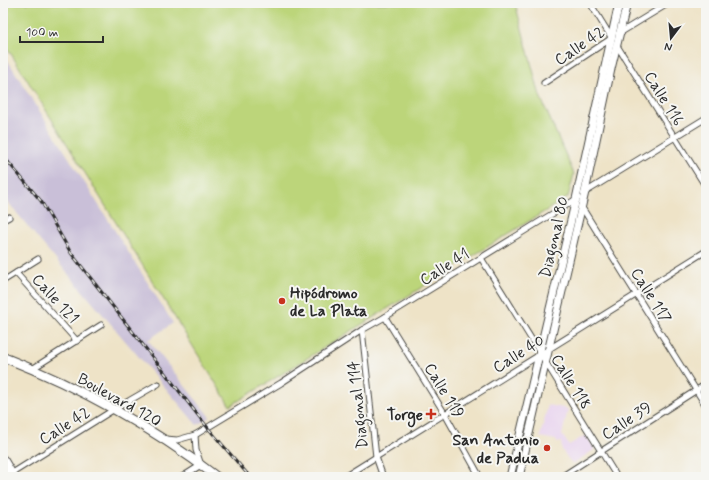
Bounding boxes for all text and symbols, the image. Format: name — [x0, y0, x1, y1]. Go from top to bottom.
scale bar — [20, 18, 103, 44]
north arrow — [651, 18, 691, 58]
street label: Calle 42 — [551, 22, 609, 71]
text: 100 m — [26, 25, 58, 41]
text: N — [663, 39, 674, 54]
street label: Calle 116 — [639, 68, 689, 130]
street label: Diagonal 80 — [535, 194, 575, 280]
street label: Calle 41 — [416, 244, 474, 291]
street label: Calle 117 — [625, 264, 676, 328]
street label: Calle 121 — [27, 269, 83, 329]
place label: Hipódromo de La Plata — [290, 283, 367, 322]
marker: Hipódromo de La Plata — [277, 296, 287, 306]
street label: Calle 40 — [489, 330, 549, 378]
street label: Calle 118 — [546, 350, 596, 413]
street label: Calle 119 — [419, 359, 468, 422]
street label: Diagonal 114 — [343, 360, 375, 450]
street label: Boulevard 120 — [73, 369, 165, 432]
street label: Calle 39 — [598, 397, 656, 445]
street label: Calle 42 — [35, 402, 94, 450]
place label: Torge — [387, 405, 423, 428]
marker: Torge — [426, 409, 436, 419]
place label: San Antonio de Padua — [452, 430, 539, 469]
marker: San Antonio de Padua — [542, 443, 552, 453]

